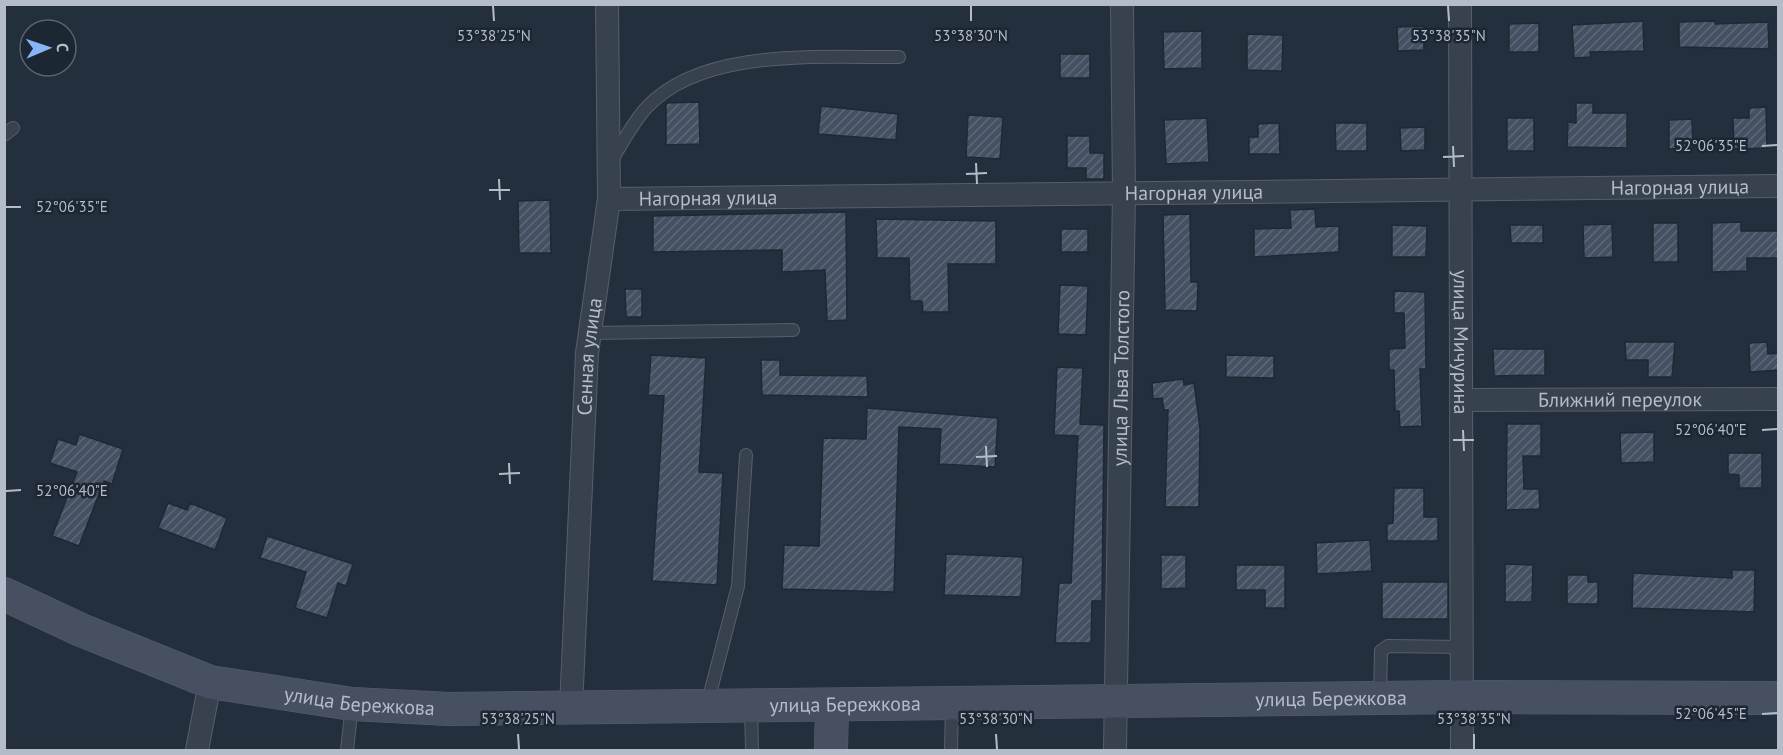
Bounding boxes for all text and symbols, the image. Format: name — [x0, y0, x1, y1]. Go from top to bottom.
north arrow — [18, 18, 78, 78]
text: 53°38'25"N — [457, 26, 531, 45]
text: 53°38'30"N — [934, 26, 1008, 45]
text: 53°38'35"N — [1412, 26, 1486, 45]
text: С — [53, 43, 73, 52]
text: 52°06'35"E — [1675, 136, 1747, 155]
street label: Нагорная улица — [1611, 173, 1749, 201]
street label: Нагорная улица — [1125, 179, 1263, 206]
street label: Нагорная улица — [639, 184, 777, 212]
text: 52°06'35"E — [36, 197, 108, 216]
street label: улица Мичурина — [1448, 270, 1474, 414]
street label: улица Льва Толстого — [1107, 290, 1135, 467]
street label: Сенная улица — [571, 296, 608, 416]
street label: Ближний переулок — [1538, 386, 1703, 413]
text: 52°06'40"E — [1675, 420, 1747, 439]
text: 52°06'40"E — [36, 481, 108, 500]
street label: улица Бережкова — [282, 681, 436, 721]
street label: улица Бережкова — [1255, 685, 1407, 712]
street label: улица Бережкова — [769, 690, 921, 718]
text: 52°06'45"E — [1675, 704, 1747, 723]
text: 53°38'25"N — [481, 709, 555, 728]
text: 53°38'30"N — [959, 709, 1033, 728]
text: 53°38'35"N — [1437, 709, 1511, 728]

